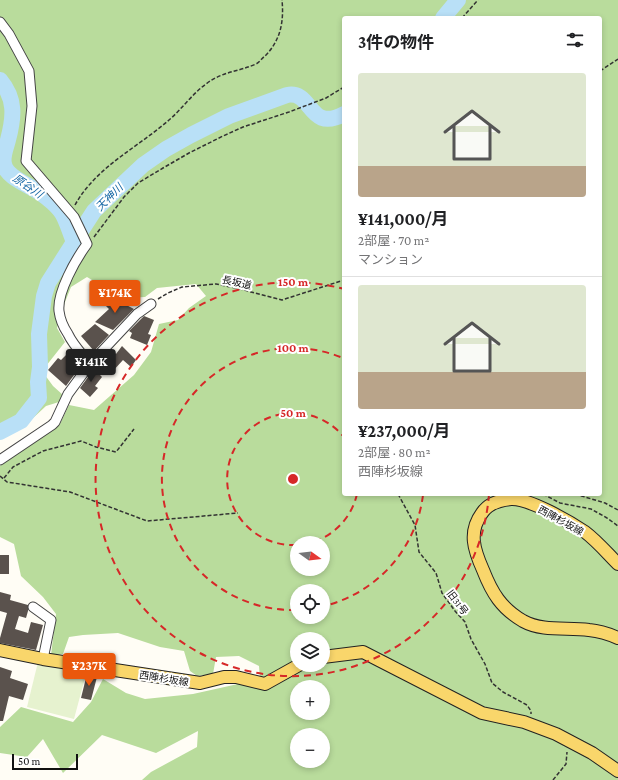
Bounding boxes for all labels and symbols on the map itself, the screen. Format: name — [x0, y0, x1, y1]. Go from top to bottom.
water label: 原谷川 — [11, 172, 46, 201]
water label: 天神川 — [93, 180, 126, 213]
street label: 長坂道 — [221, 274, 253, 291]
text: 150 m — [278, 275, 309, 289]
pin: ¥174K — [87, 280, 143, 314]
text: 100 m — [277, 341, 310, 355]
pin: ¥141K — [63, 349, 119, 383]
text: 50 m — [280, 406, 307, 420]
centre of rings — [286, 472, 300, 486]
street label: 西陣杉坂線 — [536, 504, 585, 537]
north arrow — [290, 536, 330, 576]
street label: 旧31号 — [445, 588, 470, 617]
pin: ¥237K — [61, 653, 117, 687]
street label: 西陣杉坂線 — [138, 669, 189, 688]
scale bar — [12, 752, 78, 771]

